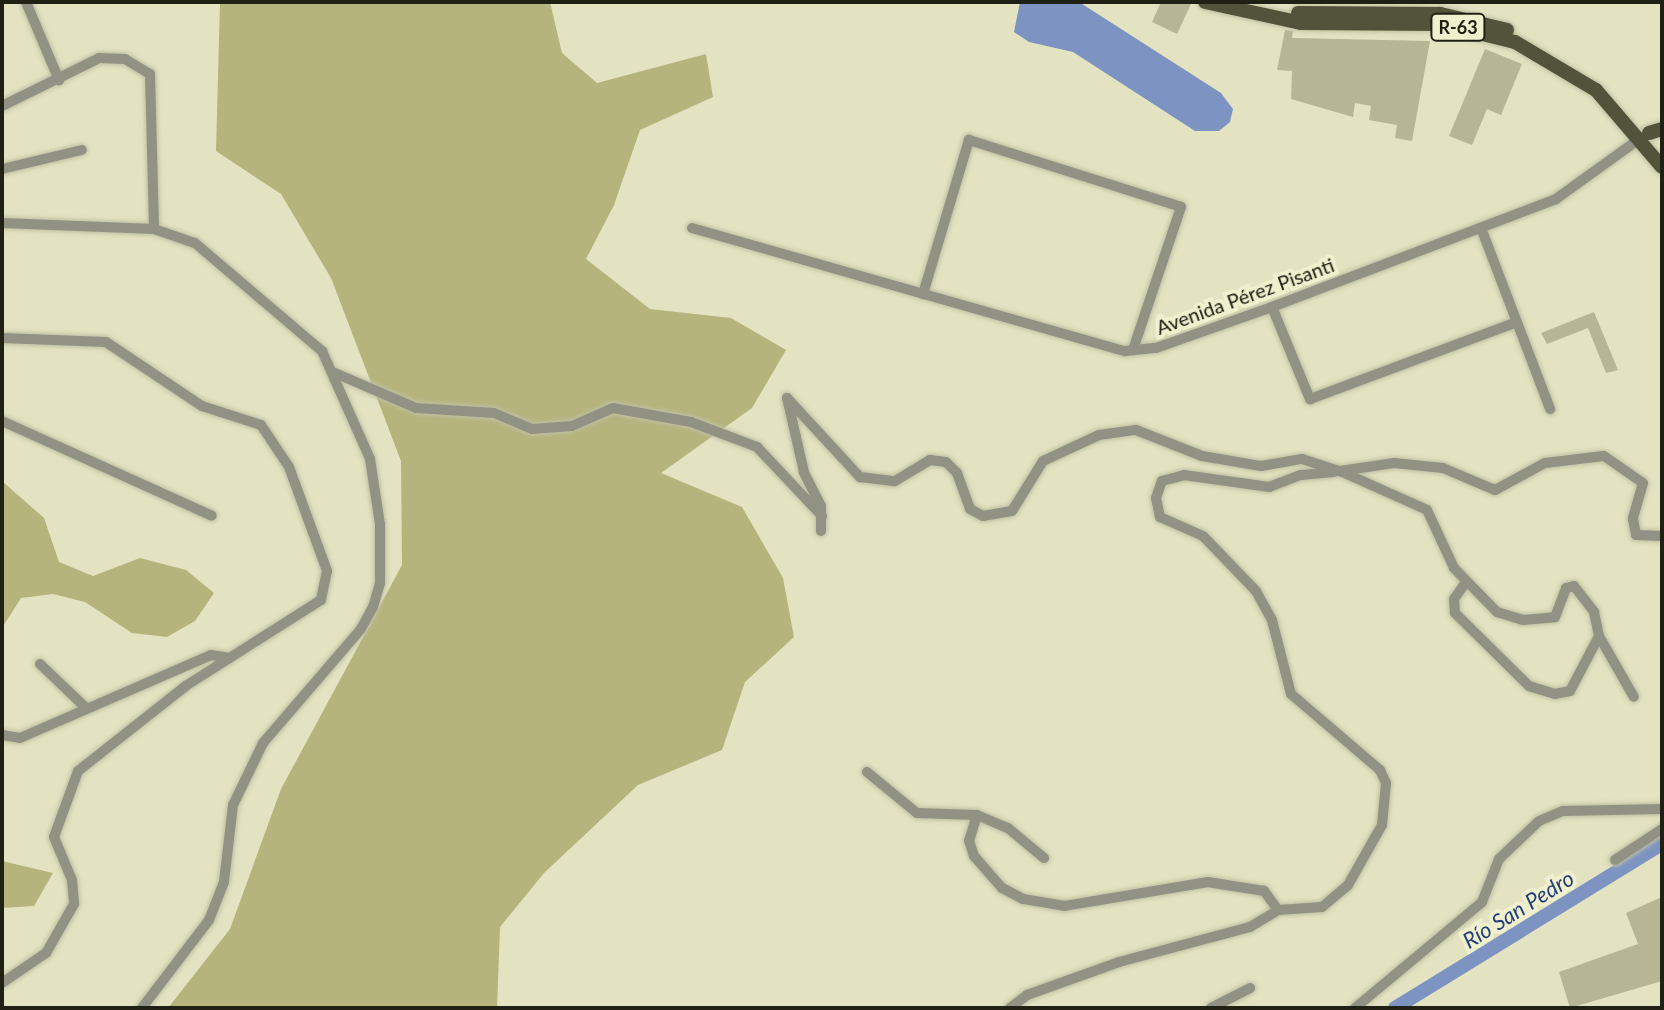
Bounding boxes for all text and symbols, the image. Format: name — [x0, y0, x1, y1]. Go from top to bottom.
road number: R-63 — [1430, 13, 1486, 41]
street label: Avenida Pérez Pisanti — [1153, 253, 1337, 339]
water label: Río San Pedro — [1458, 864, 1578, 954]

